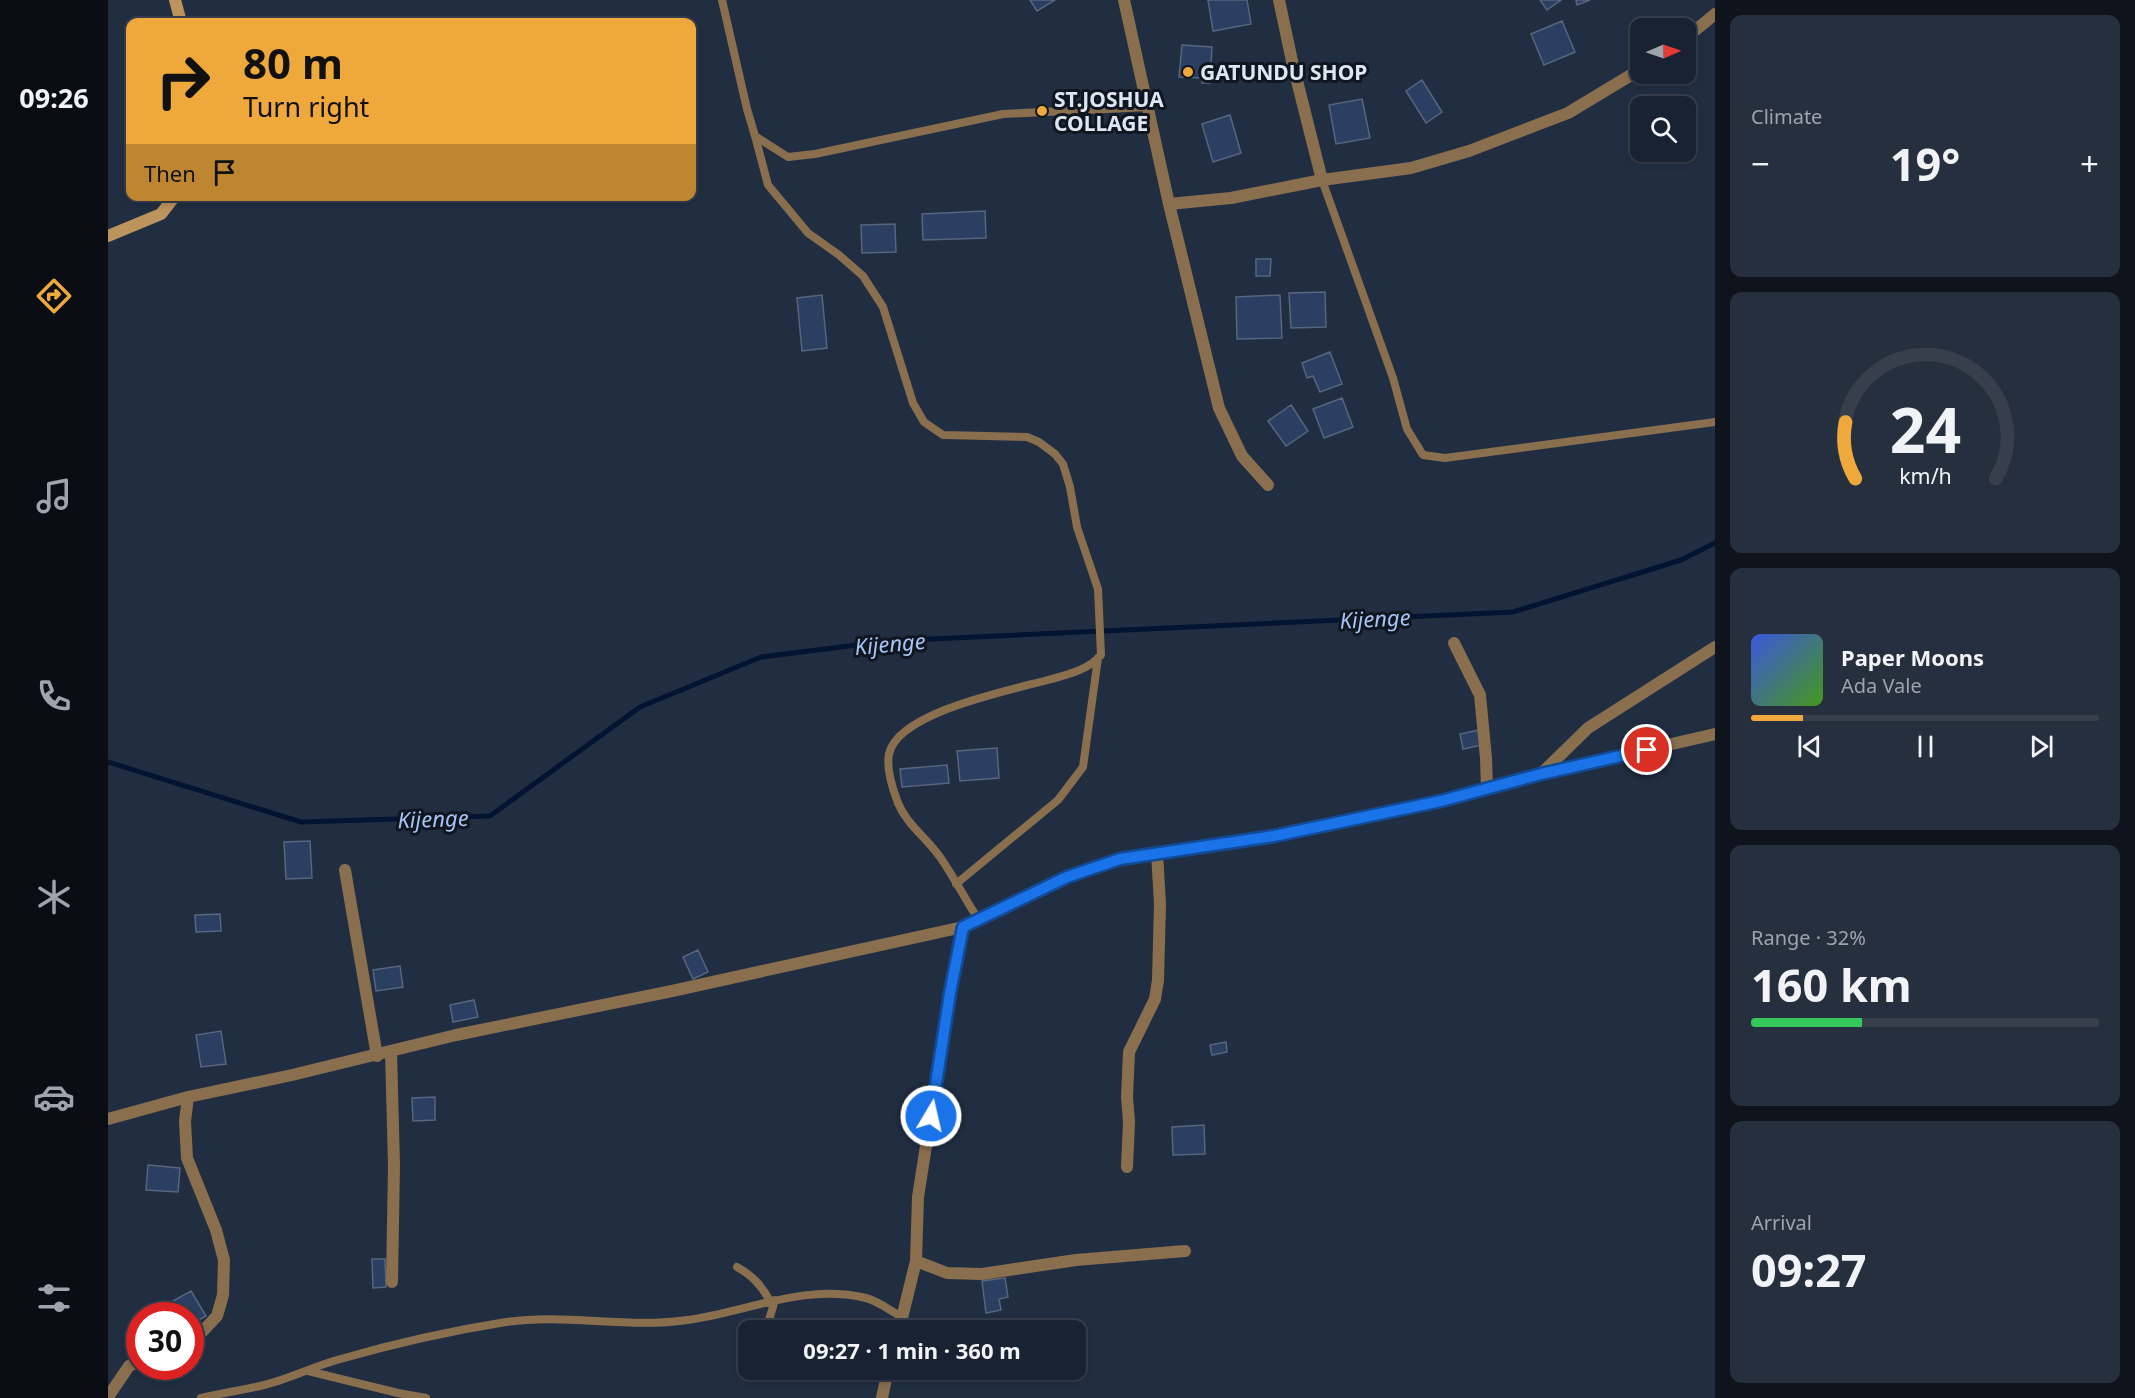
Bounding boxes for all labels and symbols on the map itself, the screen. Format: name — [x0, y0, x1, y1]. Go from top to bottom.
north arrow — [1630, 18, 1696, 84]
place label: GATUNDU SHOP — [1200, 58, 1367, 86]
marker: GATUNDU SHOP — [1181, 65, 1195, 79]
place label: ST.JOSHUA COLLAGE — [1054, 85, 1164, 137]
marker: ST.JOSHUA COLLAGE — [1035, 104, 1049, 118]
water label: Kijenge — [1339, 601, 1411, 635]
water label: Kijenge — [853, 625, 927, 661]
pin — [1621, 724, 1672, 775]
water label: Kijenge — [397, 802, 469, 834]
position arrow — [899, 1084, 963, 1148]
speed limit sign: 30 — [126, 1302, 204, 1380]

